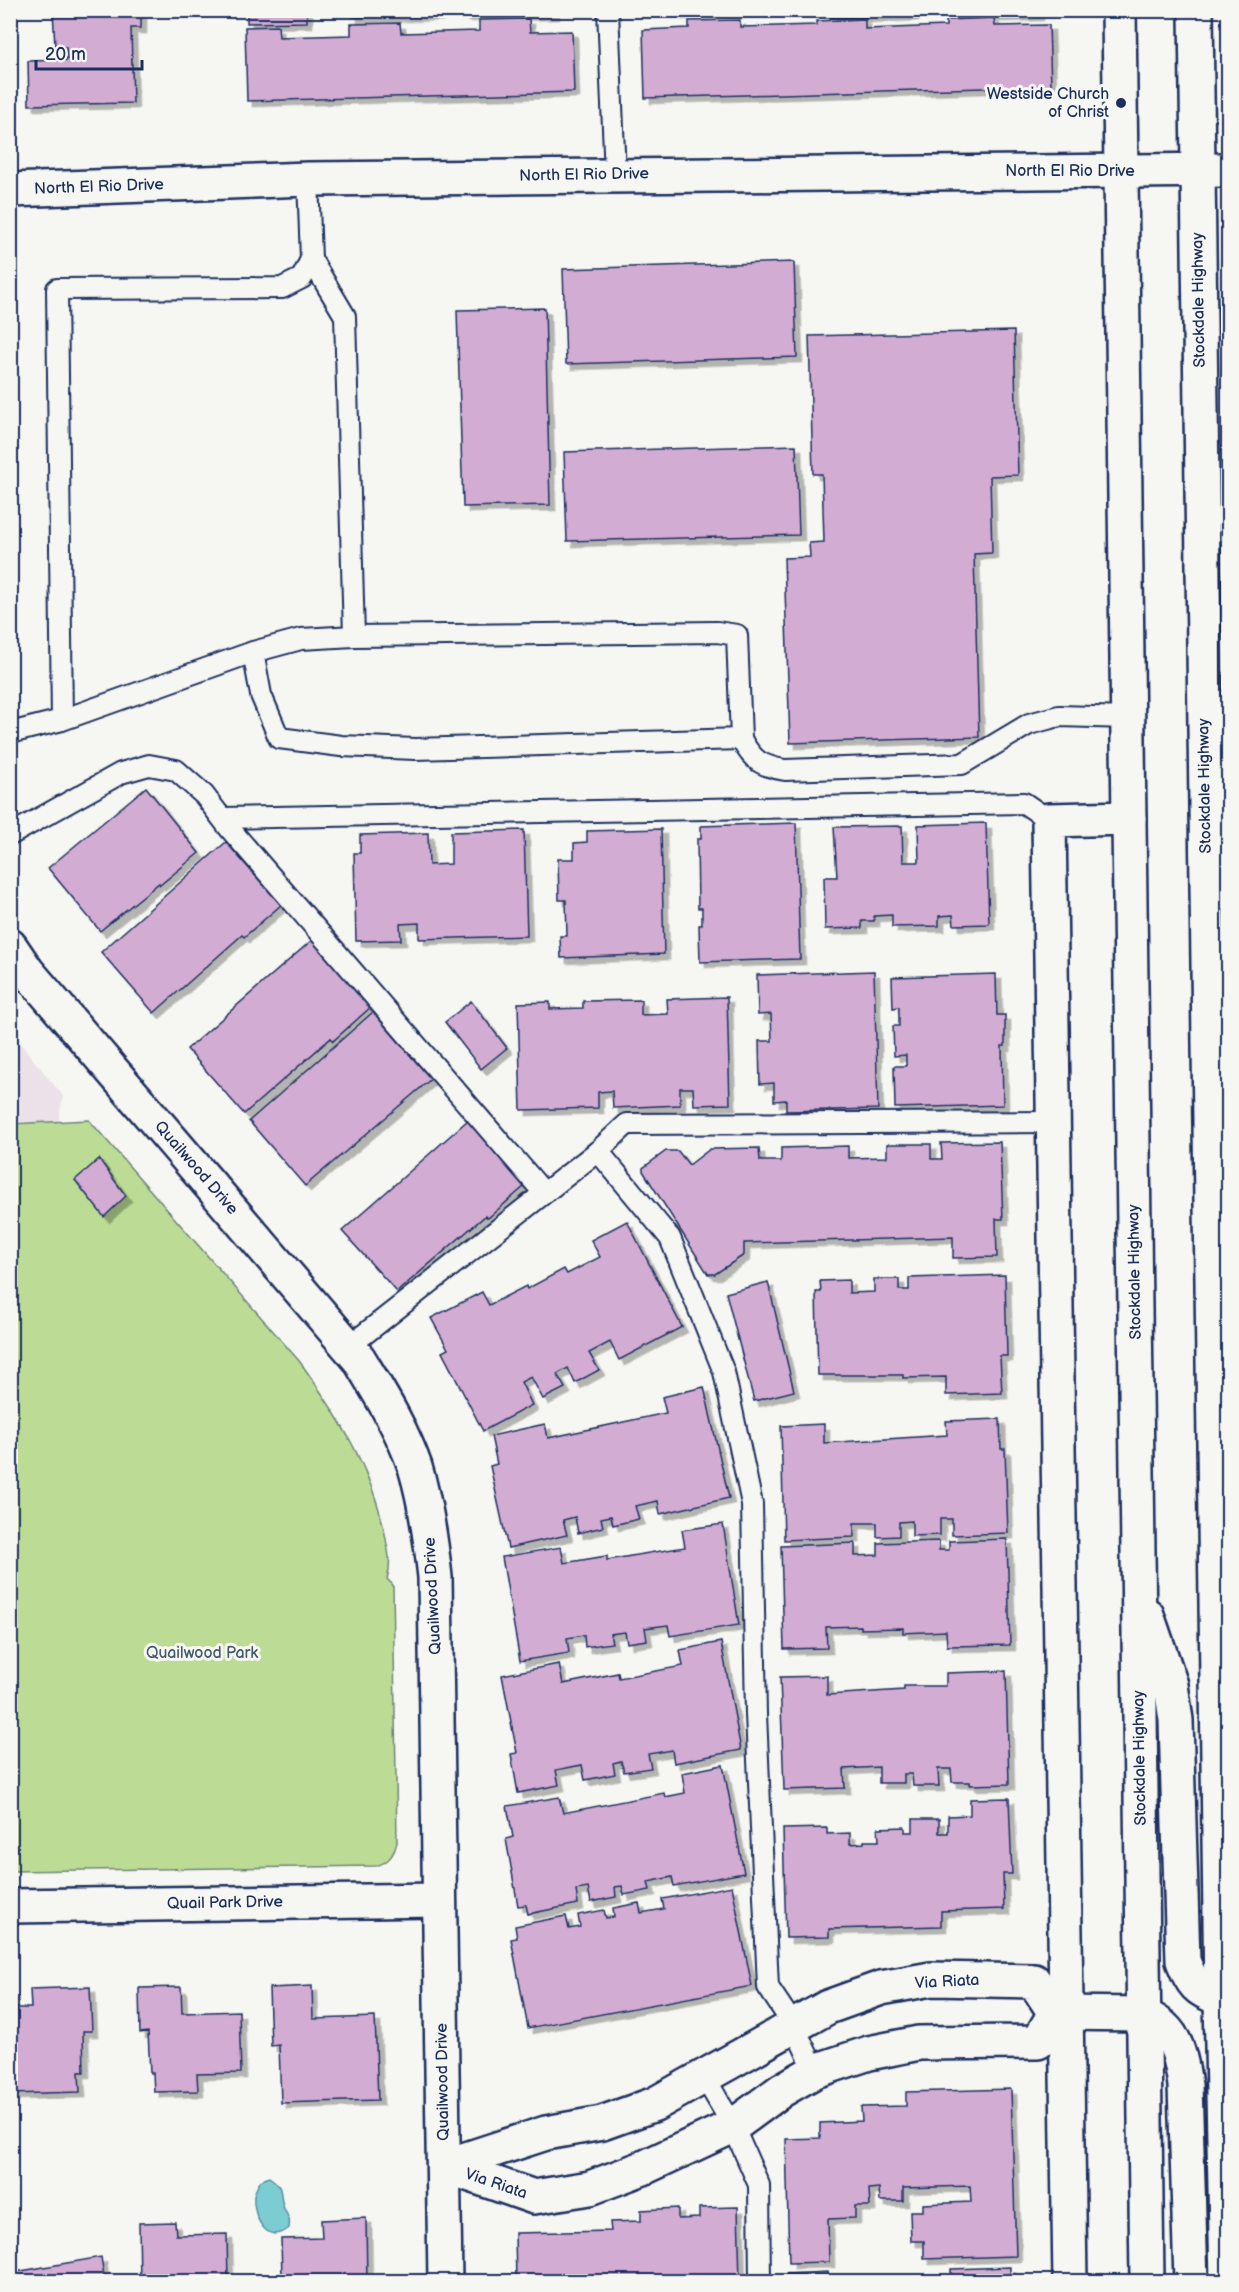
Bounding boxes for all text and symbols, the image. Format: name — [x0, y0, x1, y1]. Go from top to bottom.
scale bar — [36, 33, 142, 71]
text: 20 m — [45, 44, 86, 65]
place label: Westside Church of Christ — [987, 85, 1109, 122]
marker: Westside Church of Christ — [1114, 96, 1128, 110]
street label: North El Rio Drive — [1005, 162, 1135, 181]
street label: North El Rio Drive — [519, 164, 650, 186]
street label: North El Rio Drive — [34, 175, 165, 199]
street label: Stockdale Highway — [1188, 232, 1210, 368]
street label: Stockdale Highway — [1194, 718, 1216, 854]
street label: Quailwood Drive — [150, 1117, 242, 1219]
street label: Stockdale Highway — [1124, 1204, 1146, 1340]
street label: Quailwood Drive — [420, 1536, 446, 1655]
park label: Quailwood Park — [146, 1644, 258, 1663]
street label: Stockdale Highway — [1129, 1690, 1151, 1826]
street label: Quail Park Drive — [167, 1892, 284, 1914]
street label: Via Riata — [914, 1971, 980, 1993]
street label: Quailwood Drive — [432, 2023, 454, 2141]
street label: Via Riata — [462, 2164, 530, 2204]

